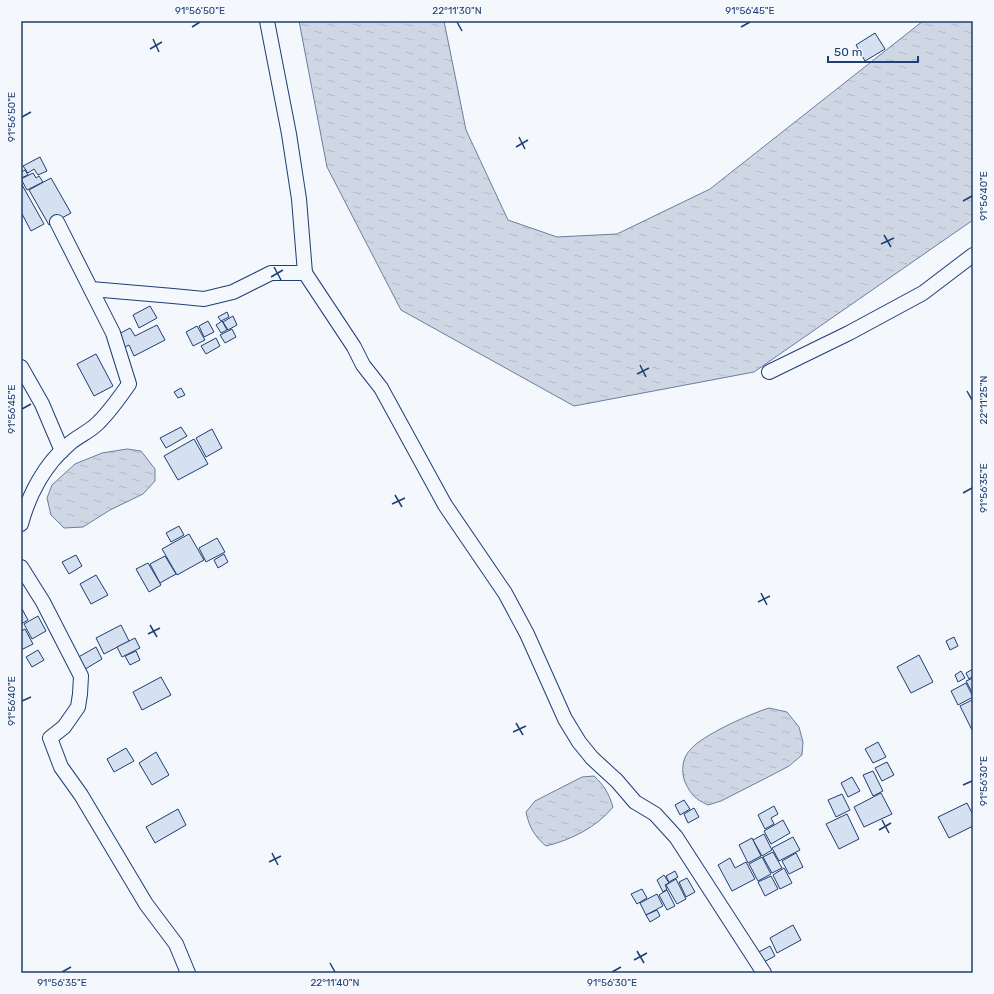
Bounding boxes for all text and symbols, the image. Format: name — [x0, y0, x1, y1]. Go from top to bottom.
text: 91°56'50"E — [175, 5, 225, 17]
text: 22°11'30"N — [432, 5, 482, 17]
text: 91°56'45"E — [725, 5, 775, 17]
scale bar — [828, 38, 918, 64]
text: 50 m — [834, 45, 862, 59]
text: 91°56'50"E — [6, 92, 18, 142]
text: 91°56'40"E — [978, 171, 990, 221]
text: 22°11'25"N — [978, 376, 990, 424]
text: 91°56'45"E — [6, 384, 18, 434]
text: 91°56'35"E — [978, 463, 990, 513]
text: 91°56'40"E — [6, 676, 18, 726]
text: 91°56'30"E — [978, 756, 990, 806]
text: 91°56'35"E — [37, 977, 87, 989]
text: 22°11'40"N — [310, 977, 360, 989]
text: 91°56'30"E — [587, 977, 637, 989]

